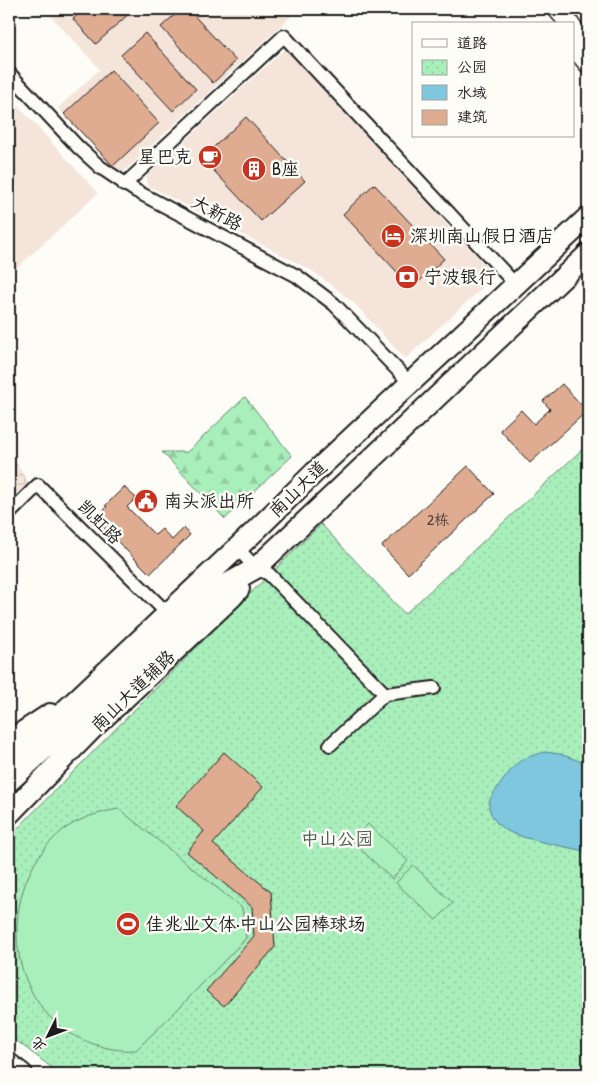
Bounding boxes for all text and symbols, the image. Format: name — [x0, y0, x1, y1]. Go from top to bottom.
legend — [412, 22, 574, 138]
text: 道路 — [457, 32, 487, 53]
text: 公园 — [457, 56, 487, 77]
text: 水域 — [457, 82, 487, 103]
text: 建筑 — [457, 106, 487, 127]
place label: 星巴克 — [138, 144, 192, 169]
cafe icon: 星巴克 — [197, 144, 223, 170]
building icon: B座 — [241, 156, 267, 182]
place label: B座 — [272, 156, 299, 181]
street label: 大新路 — [188, 189, 247, 236]
hotel icon: 深圳南山假日酒店 — [380, 223, 406, 249]
place label: 深圳南山假日酒店 — [410, 223, 554, 248]
bank icon: 宁波银行 — [394, 264, 420, 290]
place label: 宁波银行 — [424, 264, 496, 289]
street label: 南山大道 — [263, 455, 332, 523]
public building icon: 南头派出所 — [133, 488, 159, 514]
place label: 南头派出所 — [164, 488, 254, 513]
street label: 凯虹路 — [72, 494, 128, 550]
house number: 2栋 — [427, 509, 449, 530]
street label: 南山大道辅路 — [85, 644, 180, 737]
park label: 中山公园 — [301, 826, 373, 851]
sports icon: 佳兆业文体·中山公园棒球场 — [115, 911, 141, 937]
place label: 佳兆业文体·中山公园棒球场 — [146, 911, 366, 936]
north arrow — [22, 1010, 72, 1060]
text: 北 — [26, 1033, 50, 1057]

